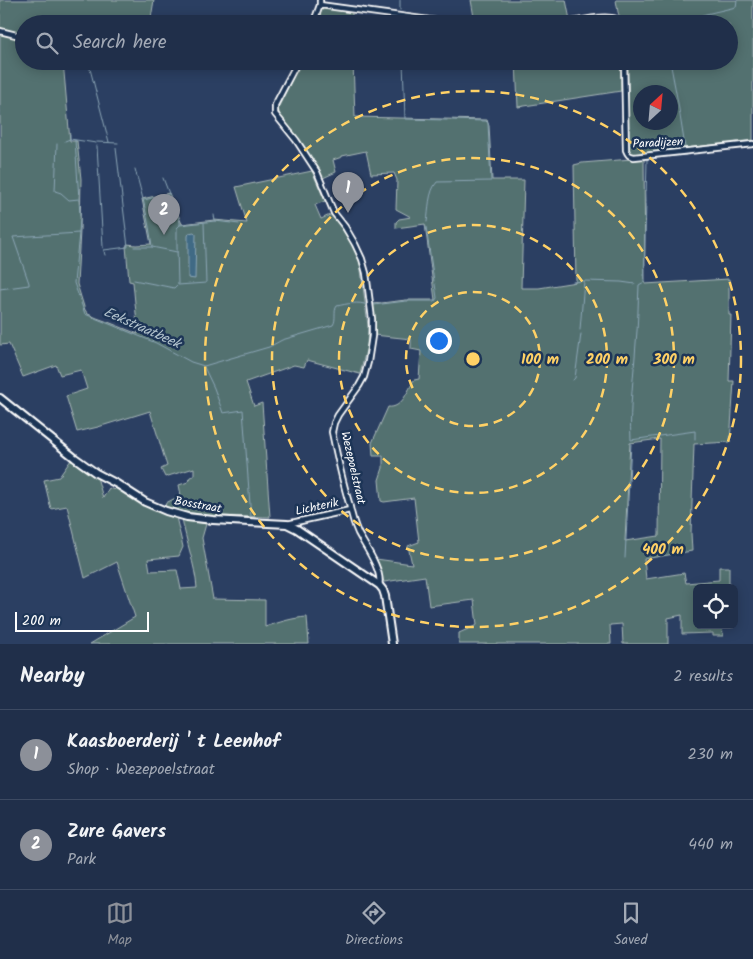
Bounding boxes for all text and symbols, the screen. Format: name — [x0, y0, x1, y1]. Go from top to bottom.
search box — [15, 15, 738, 70]
text: Search here — [73, 28, 167, 58]
icon: search — [33, 29, 61, 57]
north arrow — [633, 85, 678, 130]
street label: Paradijzen — [632, 132, 684, 154]
pin: 1 — [332, 172, 364, 213]
pin: 2 — [148, 194, 180, 235]
water label: Eekstraatbeek — [100, 301, 186, 356]
your location — [426, 328, 452, 354]
text: 100 m — [521, 348, 559, 372]
text: 200 m — [586, 348, 628, 372]
text: 300 m — [652, 348, 695, 372]
centre of rings — [464, 350, 482, 368]
street label: Wezepoelstraat — [335, 430, 371, 507]
street label: Bosstraat — [173, 491, 224, 519]
street label: Lichterik — [294, 493, 341, 521]
text: 400 m — [642, 538, 684, 562]
map controls — [693, 584, 738, 629]
button: locate — [693, 584, 738, 629]
scale bar — [15, 609, 149, 632]
text: 200 m — [22, 610, 61, 632]
text: Nearby — [20, 660, 85, 693]
text: 2 results — [673, 664, 733, 689]
text: Kaasboerderij ' t Leenhof — [67, 727, 280, 757]
text: 1 — [34, 742, 38, 767]
text: 230 m — [687, 742, 733, 767]
text: Shop · Wezepoelstraat — [67, 757, 215, 782]
text: Zure Gavers — [67, 817, 166, 847]
text: 2 — [31, 832, 41, 857]
text: 440 m — [688, 832, 733, 857]
text: Park — [67, 847, 96, 872]
tab: Map — [106, 899, 134, 951]
tab: Directions — [345, 899, 403, 951]
tab: Saved — [614, 899, 647, 951]

